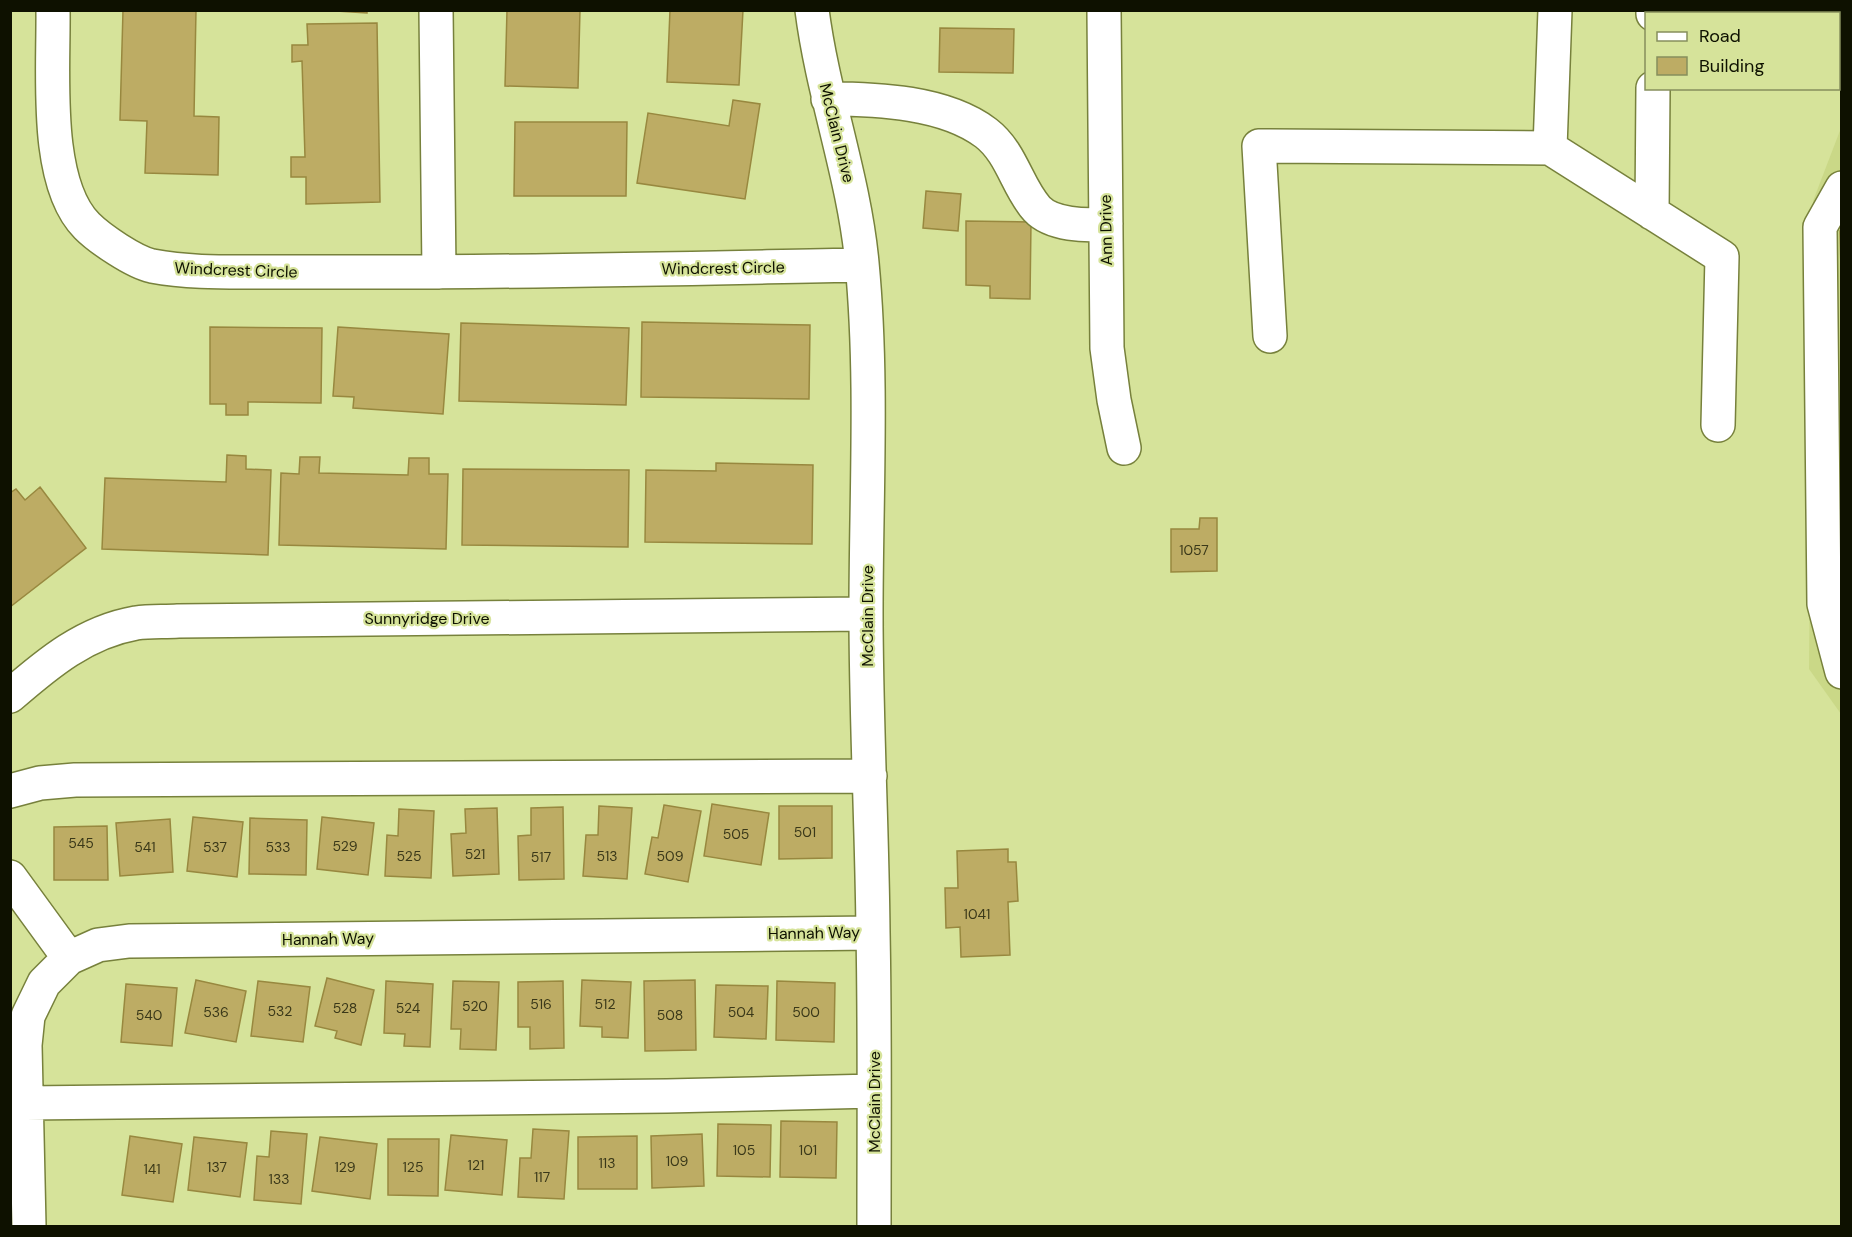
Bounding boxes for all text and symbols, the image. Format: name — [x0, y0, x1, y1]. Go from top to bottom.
legend — [1645, 12, 1840, 90]
text: Road — [1699, 24, 1741, 48]
text: Building — [1699, 54, 1764, 78]
street label: McClain Drive — [815, 81, 859, 185]
street label: Ann Drive — [1095, 194, 1117, 266]
street label: Windcrest Circle — [661, 256, 785, 280]
street label: Windcrest Circle — [174, 257, 298, 283]
house number: 1057 — [1179, 541, 1209, 559]
street label: McClain Drive — [857, 565, 878, 667]
street label: Sunnyridge Drive — [364, 608, 490, 629]
house number: 501 — [794, 823, 816, 841]
house number: 505 — [723, 825, 749, 843]
house number: 545 — [68, 834, 94, 852]
house number: 529 — [332, 837, 358, 855]
house number: 541 — [134, 838, 156, 856]
house number: 537 — [203, 838, 227, 856]
house number: 533 — [265, 838, 291, 856]
house number: 521 — [465, 845, 485, 863]
house number: 525 — [397, 847, 421, 865]
house number: 513 — [596, 847, 618, 865]
house number: 509 — [657, 847, 684, 865]
house number: 517 — [531, 848, 551, 866]
house number: 1041 — [964, 905, 990, 923]
street label: Hannah Way — [768, 922, 860, 944]
street label: Hannah Way — [282, 928, 374, 950]
house number: 516 — [530, 995, 552, 1013]
house number: 512 — [595, 995, 615, 1013]
house number: 520 — [462, 997, 488, 1015]
house number: 528 — [333, 999, 357, 1017]
house number: 524 — [396, 999, 421, 1017]
house number: 532 — [268, 1002, 292, 1020]
house number: 536 — [203, 1003, 229, 1021]
house number: 504 — [728, 1003, 755, 1021]
house number: 500 — [792, 1003, 820, 1021]
house number: 540 — [136, 1006, 162, 1024]
house number: 508 — [657, 1006, 683, 1024]
street label: McClain Drive — [864, 1051, 885, 1153]
house number: 105 — [733, 1141, 755, 1159]
house number: 101 — [799, 1141, 817, 1159]
house number: 109 — [666, 1152, 689, 1170]
house number: 113 — [598, 1154, 616, 1172]
house number: 121 — [468, 1156, 484, 1174]
house number: 137 — [207, 1158, 227, 1176]
house number: 129 — [334, 1158, 356, 1176]
house number: 125 — [403, 1158, 423, 1176]
house number: 141 — [143, 1160, 161, 1178]
house number: 117 — [534, 1168, 550, 1186]
house number: 133 — [269, 1170, 289, 1188]

